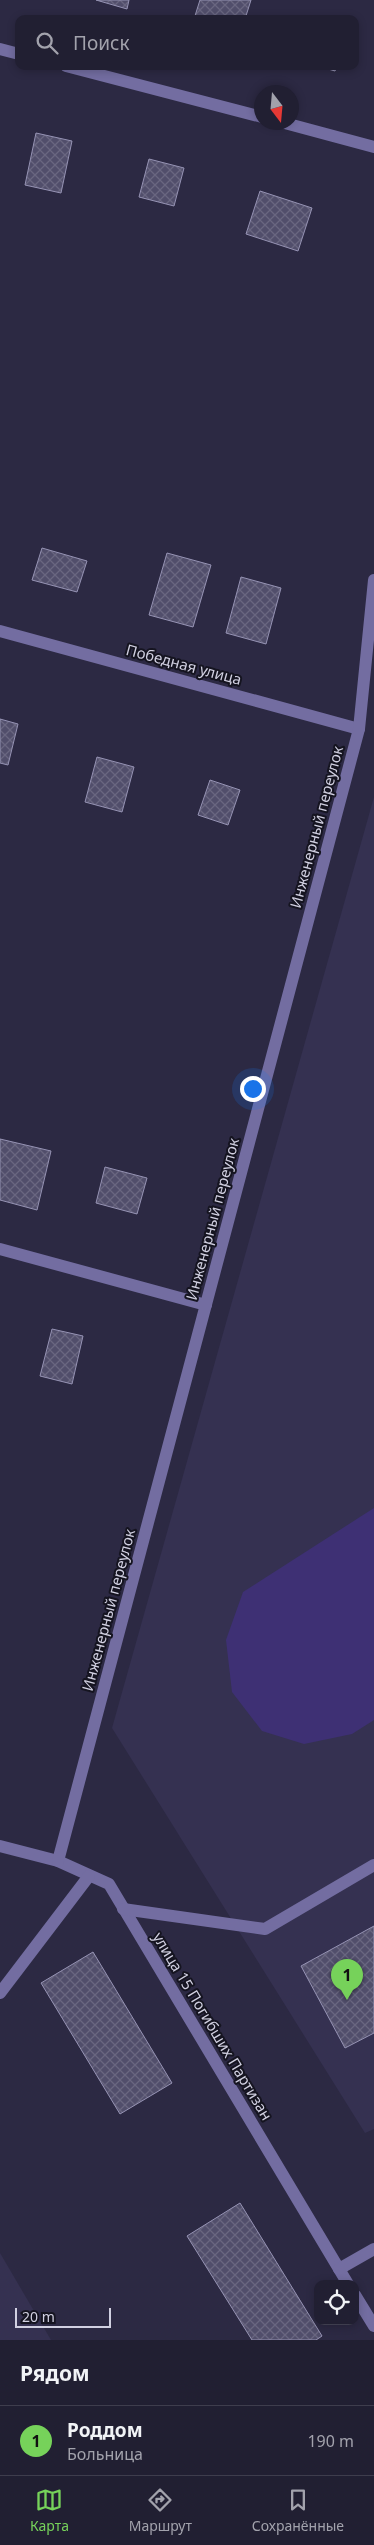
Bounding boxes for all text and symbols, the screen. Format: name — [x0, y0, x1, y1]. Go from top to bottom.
search box — [15, 15, 359, 70]
icon: search — [33, 29, 61, 57]
text: Поиск — [73, 30, 129, 56]
north arrow — [254, 85, 299, 130]
street label: Победная улица — [124, 639, 244, 689]
street label: Инженерный переулок — [285, 744, 347, 910]
your location — [240, 1076, 266, 1102]
street label: Инженерный переулок — [181, 1136, 243, 1302]
street label: Инженерный переулок — [77, 1527, 139, 1693]
street label: улица 15 Погибших Партизан — [149, 1928, 277, 2124]
pin: 1 — [331, 1959, 363, 2000]
map controls — [314, 2280, 359, 2325]
button: locate — [314, 2280, 359, 2325]
scale bar — [15, 2305, 111, 2328]
text: 20 m — [22, 2307, 55, 2326]
text: Рядом — [20, 2359, 90, 2387]
text: Роддом — [67, 2417, 143, 2443]
text: 1 — [31, 2430, 41, 2452]
text: 190 m — [307, 2430, 354, 2452]
text: Больница — [67, 2443, 143, 2465]
tab: Карта — [30, 2486, 69, 2535]
tab: Маршрут — [129, 2486, 192, 2535]
tab: Сохранённые — [252, 2486, 344, 2535]

